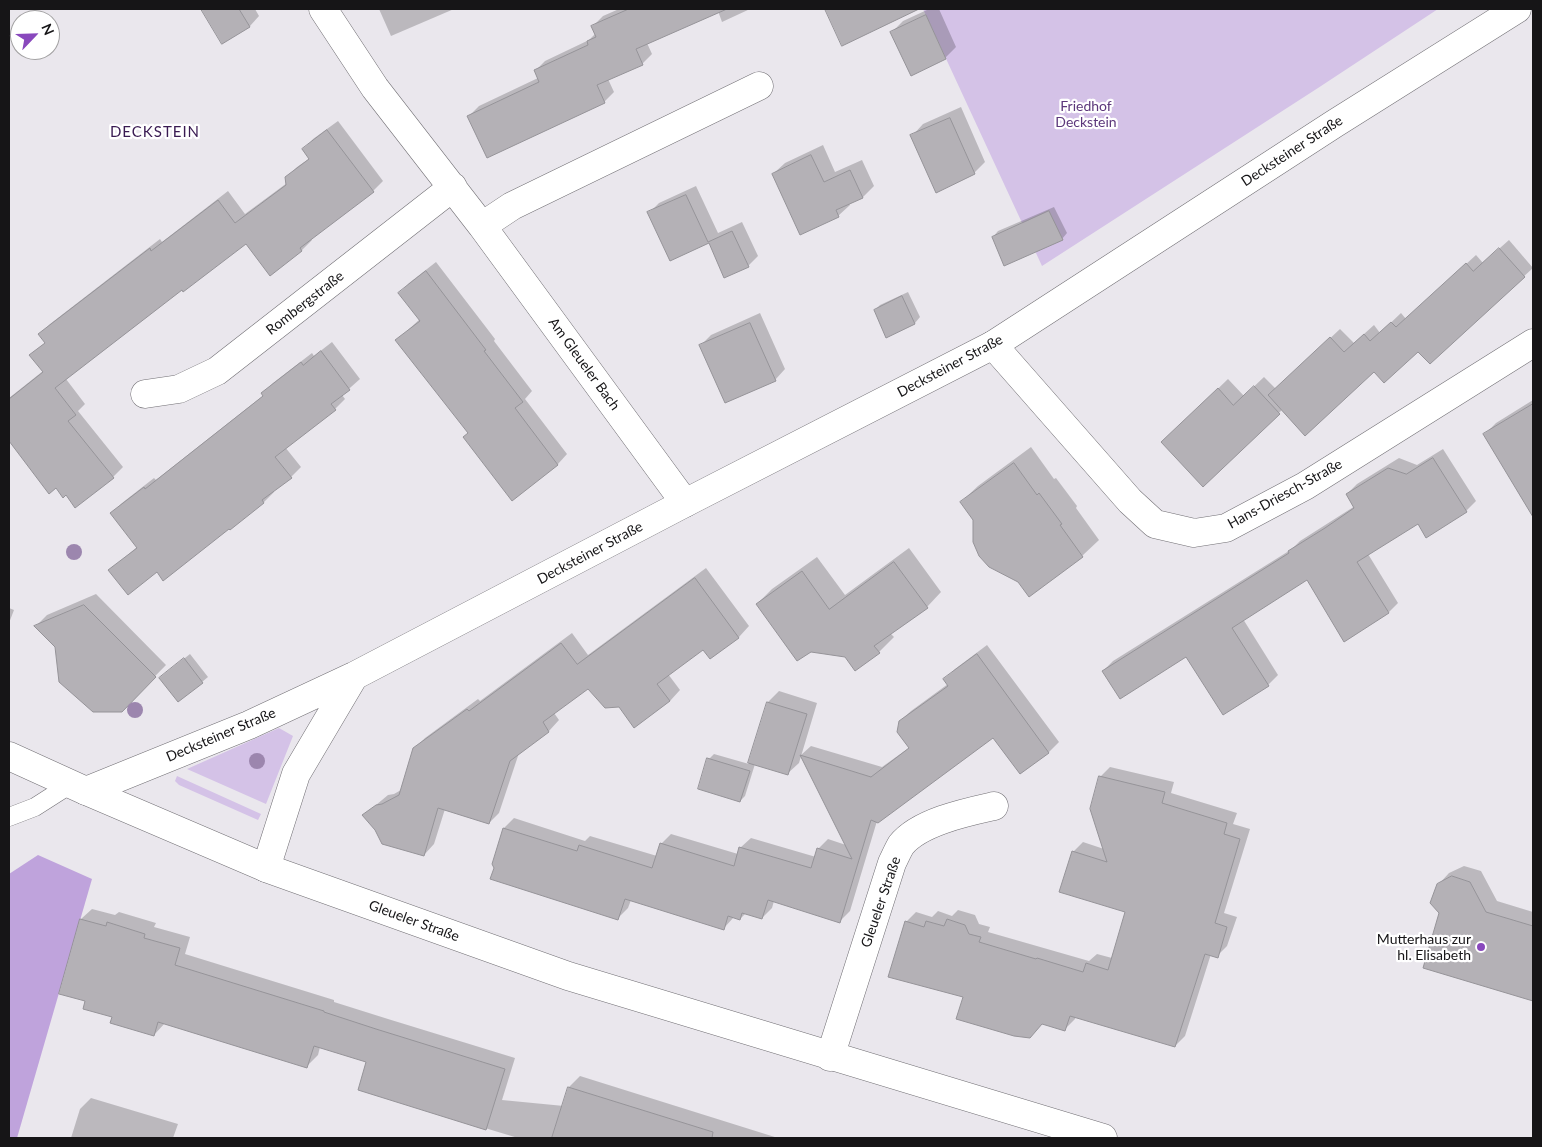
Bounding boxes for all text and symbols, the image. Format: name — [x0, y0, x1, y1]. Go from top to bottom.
north arrow — [10, 10, 60, 60]
text: N — [38, 21, 58, 37]
park label: Friedhof Deckstein — [1055, 98, 1117, 130]
street label: Decksteiner Straße — [1238, 112, 1346, 190]
district label: DECKSTEIN — [109, 123, 201, 141]
street label: Rombergstraße — [263, 268, 347, 338]
street label: Am Gleueler Bach — [545, 314, 623, 414]
street label: Decksteiner Straße — [894, 331, 1006, 401]
street label: Hans-Driesch-Straße — [1225, 456, 1345, 532]
street label: Decksteiner Straße — [534, 518, 646, 588]
street label: Decksteiner Straße — [164, 704, 278, 766]
street label: Gleueler Straße — [858, 854, 904, 950]
street label: Gleueler Straße — [366, 897, 462, 945]
place label: Mutterhaus zur hl. Elisabeth — [1377, 931, 1471, 964]
marker: Mutterhaus zur hl. Elisabeth — [1475, 941, 1487, 953]

